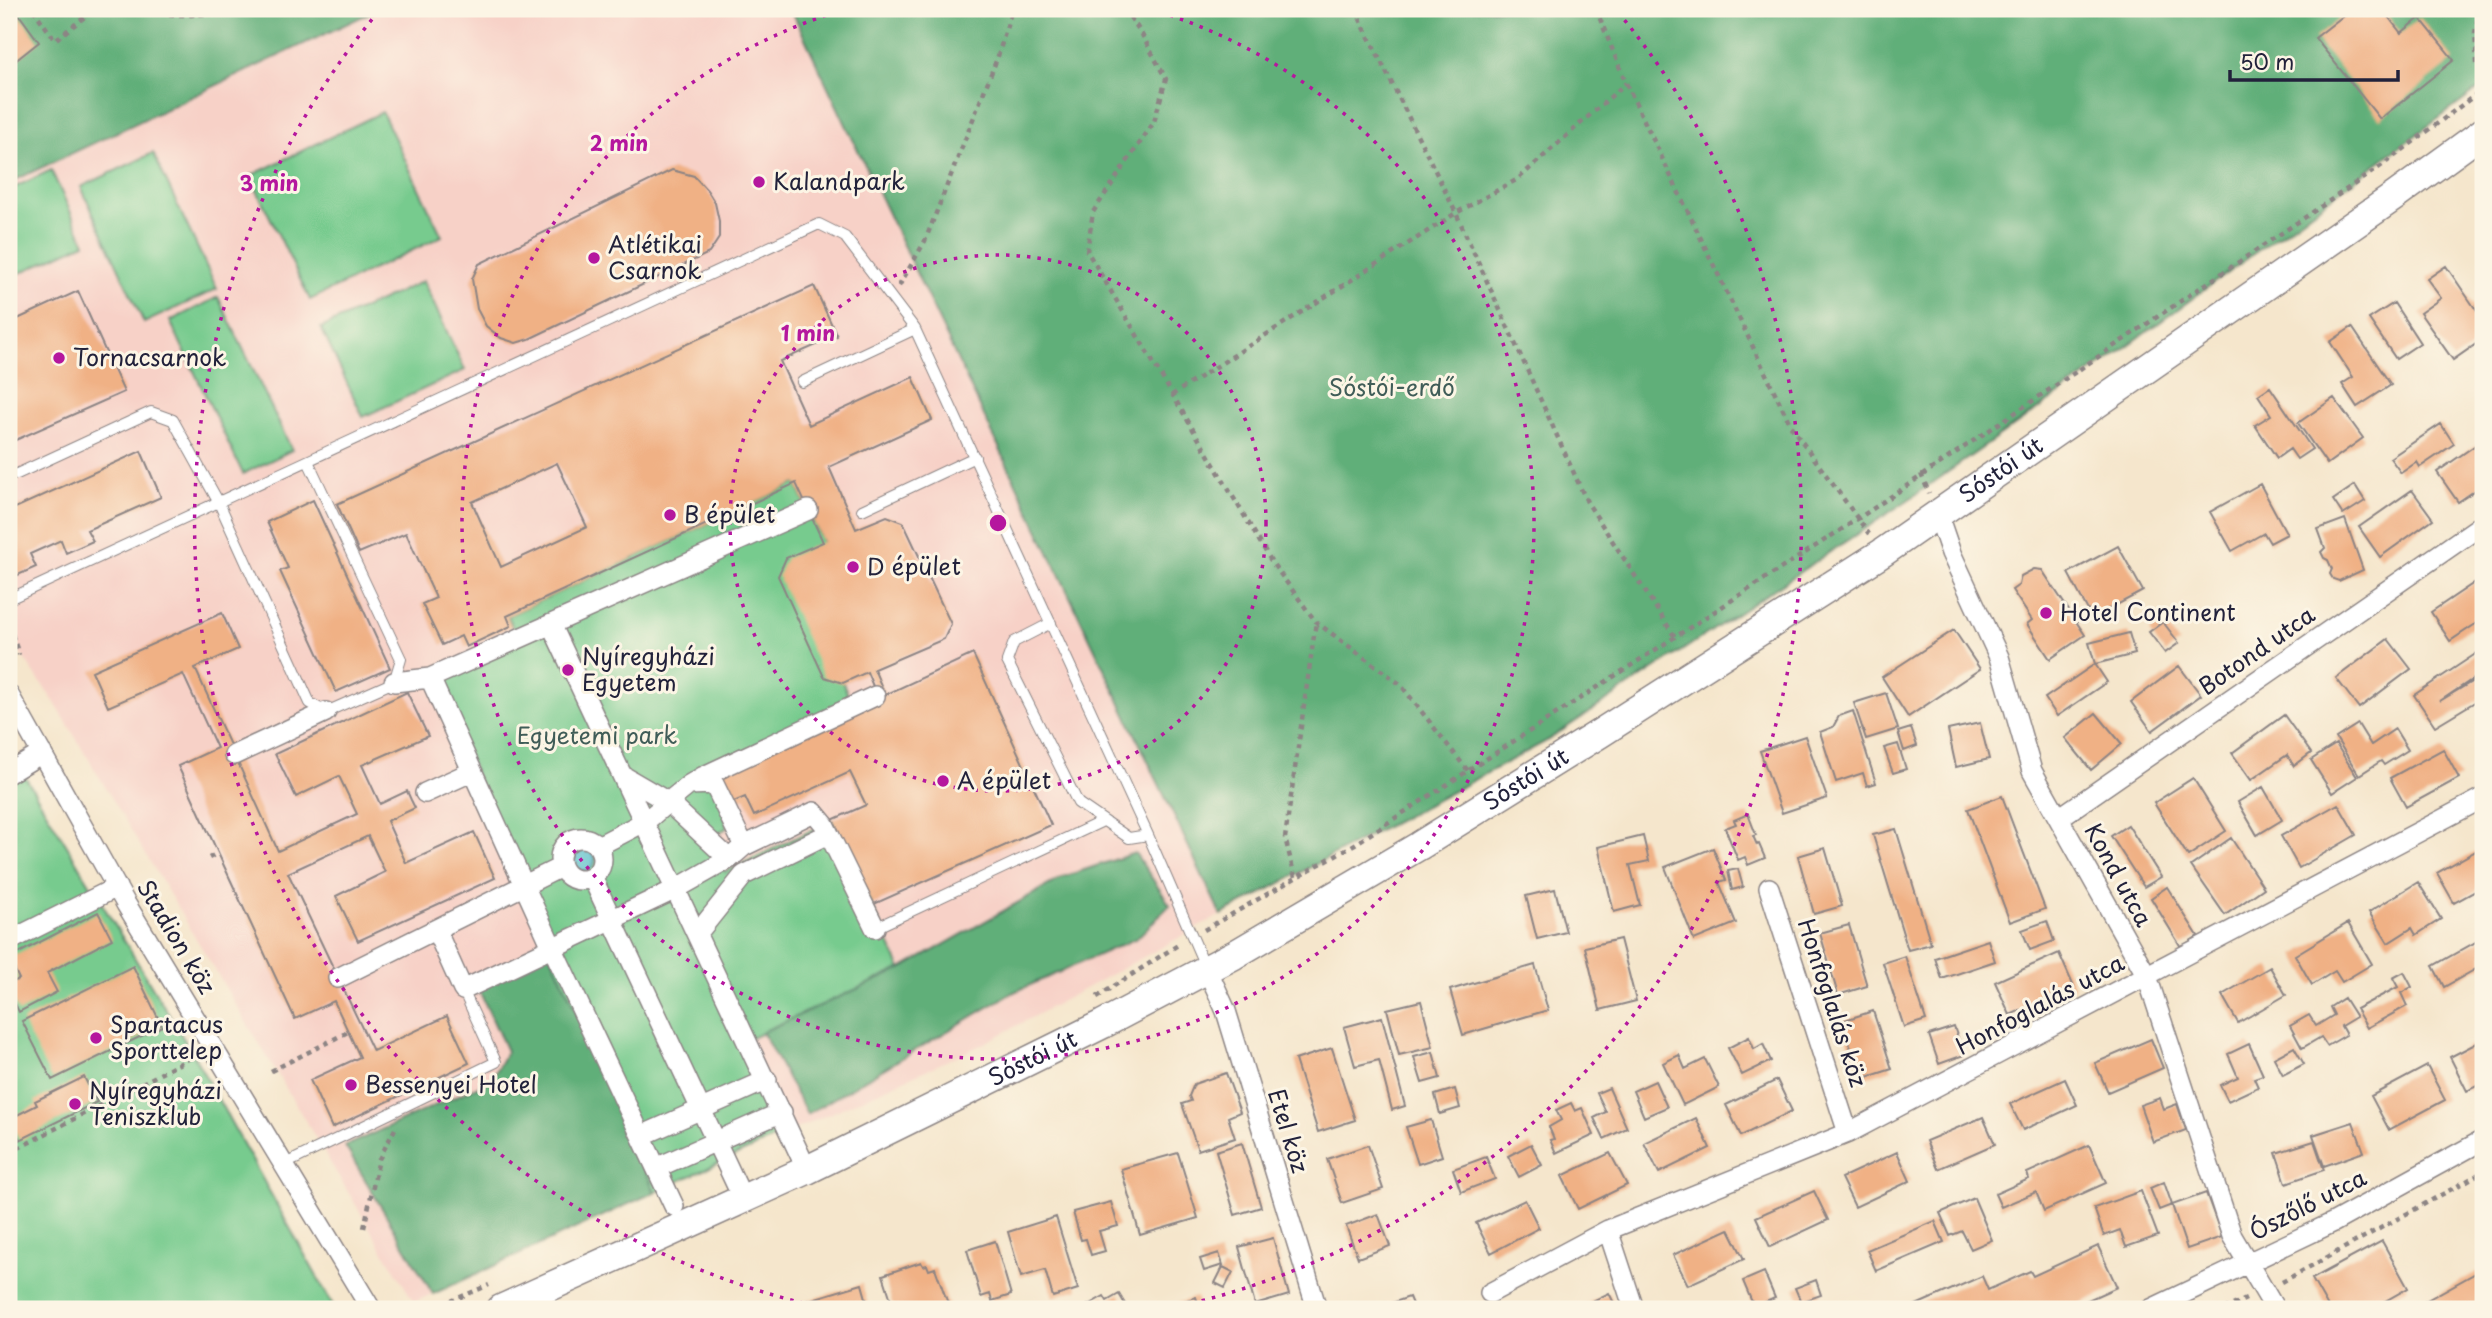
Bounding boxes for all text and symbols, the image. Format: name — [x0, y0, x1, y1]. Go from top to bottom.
scale bar — [2230, 38, 2398, 82]
text: 50 m — [2240, 45, 2294, 77]
text: 2 min — [590, 126, 648, 158]
place label: Kalandpark — [773, 163, 905, 198]
text: 3 min — [239, 166, 299, 198]
marker: Kalandpark — [751, 174, 767, 190]
place label: Atlétikai Csarnok — [608, 226, 702, 287]
marker: Atlétikai Csarnok — [586, 250, 602, 266]
text: 1 min — [781, 316, 835, 348]
place label: Tornacsarnok — [73, 339, 226, 374]
marker: Tornacsarnok — [51, 350, 67, 366]
park label: Sóstói-erdő — [1329, 369, 1455, 404]
street label: Sóstói út — [1951, 427, 2049, 510]
place label: B épület — [684, 496, 775, 531]
marker: B épület — [662, 507, 678, 523]
centre of rings — [986, 511, 1010, 535]
place label: D épület — [867, 548, 961, 583]
marker: D épület — [845, 559, 861, 575]
place label: Hotel Continent — [2060, 594, 2236, 629]
street label: Botond utca — [2191, 596, 2322, 703]
marker: Hotel Continent — [2038, 605, 2054, 621]
place label: Nyíregyházi Egyetem — [582, 638, 715, 699]
marker: Nyíregyházi Egyetem — [560, 662, 576, 678]
park label: Egyetemi park — [517, 717, 677, 752]
street label: Sóstói út — [1476, 738, 1575, 818]
place label: A épület — [957, 762, 1051, 797]
marker: A épület — [935, 773, 951, 789]
street label: Kond utca — [2077, 816, 2162, 933]
street label: Stadion köz — [129, 872, 225, 1000]
street label: Honfoglalás köz — [1790, 914, 1877, 1091]
street label: Honfoglalás utca — [1949, 944, 2130, 1063]
place label: Spartacus Sporttelep — [110, 1006, 223, 1067]
street label: Sóstói út — [982, 1020, 1083, 1094]
marker: Spartacus Sporttelep — [88, 1030, 104, 1046]
place label: Bessenyei Hotel — [365, 1066, 537, 1101]
place label: Nyíregyházi Teniszklub — [89, 1072, 222, 1133]
marker: Bessenyei Hotel — [343, 1077, 359, 1093]
street label: Etel köz — [1260, 1084, 1319, 1177]
marker: Nyíregyházi Teniszklub — [67, 1096, 83, 1112]
street label: Ószőlő utca — [2243, 1159, 2373, 1248]

